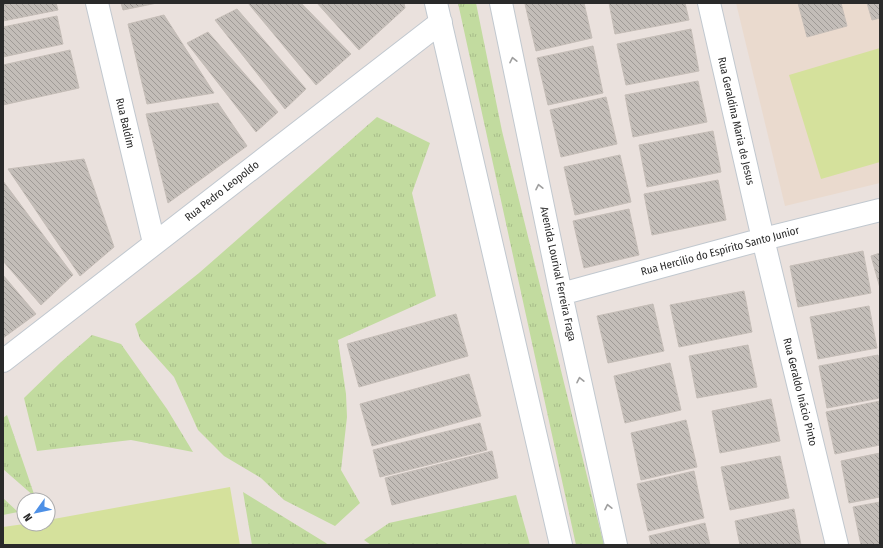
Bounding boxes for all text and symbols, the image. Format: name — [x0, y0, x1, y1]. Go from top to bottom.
street label: Rua Geraldina Maria de Jesus — [715, 56, 757, 186]
one-way arrow — [509, 57, 517, 63]
street label: Rua Baldim — [113, 97, 137, 149]
street label: Rua Pedro Leopoldo — [182, 158, 262, 224]
one-way arrow — [536, 184, 544, 190]
street label: Avenida Lourival Ferreira Fraga — [537, 206, 579, 342]
street label: Rua Hercílio do Espírito Santo Junior — [639, 224, 801, 278]
street label: Rua Geraldo Inácio Pinto — [780, 337, 820, 448]
one-way arrow — [577, 377, 585, 383]
north arrow — [16, 492, 56, 532]
one-way arrow — [605, 504, 613, 510]
text: N — [21, 511, 35, 523]

